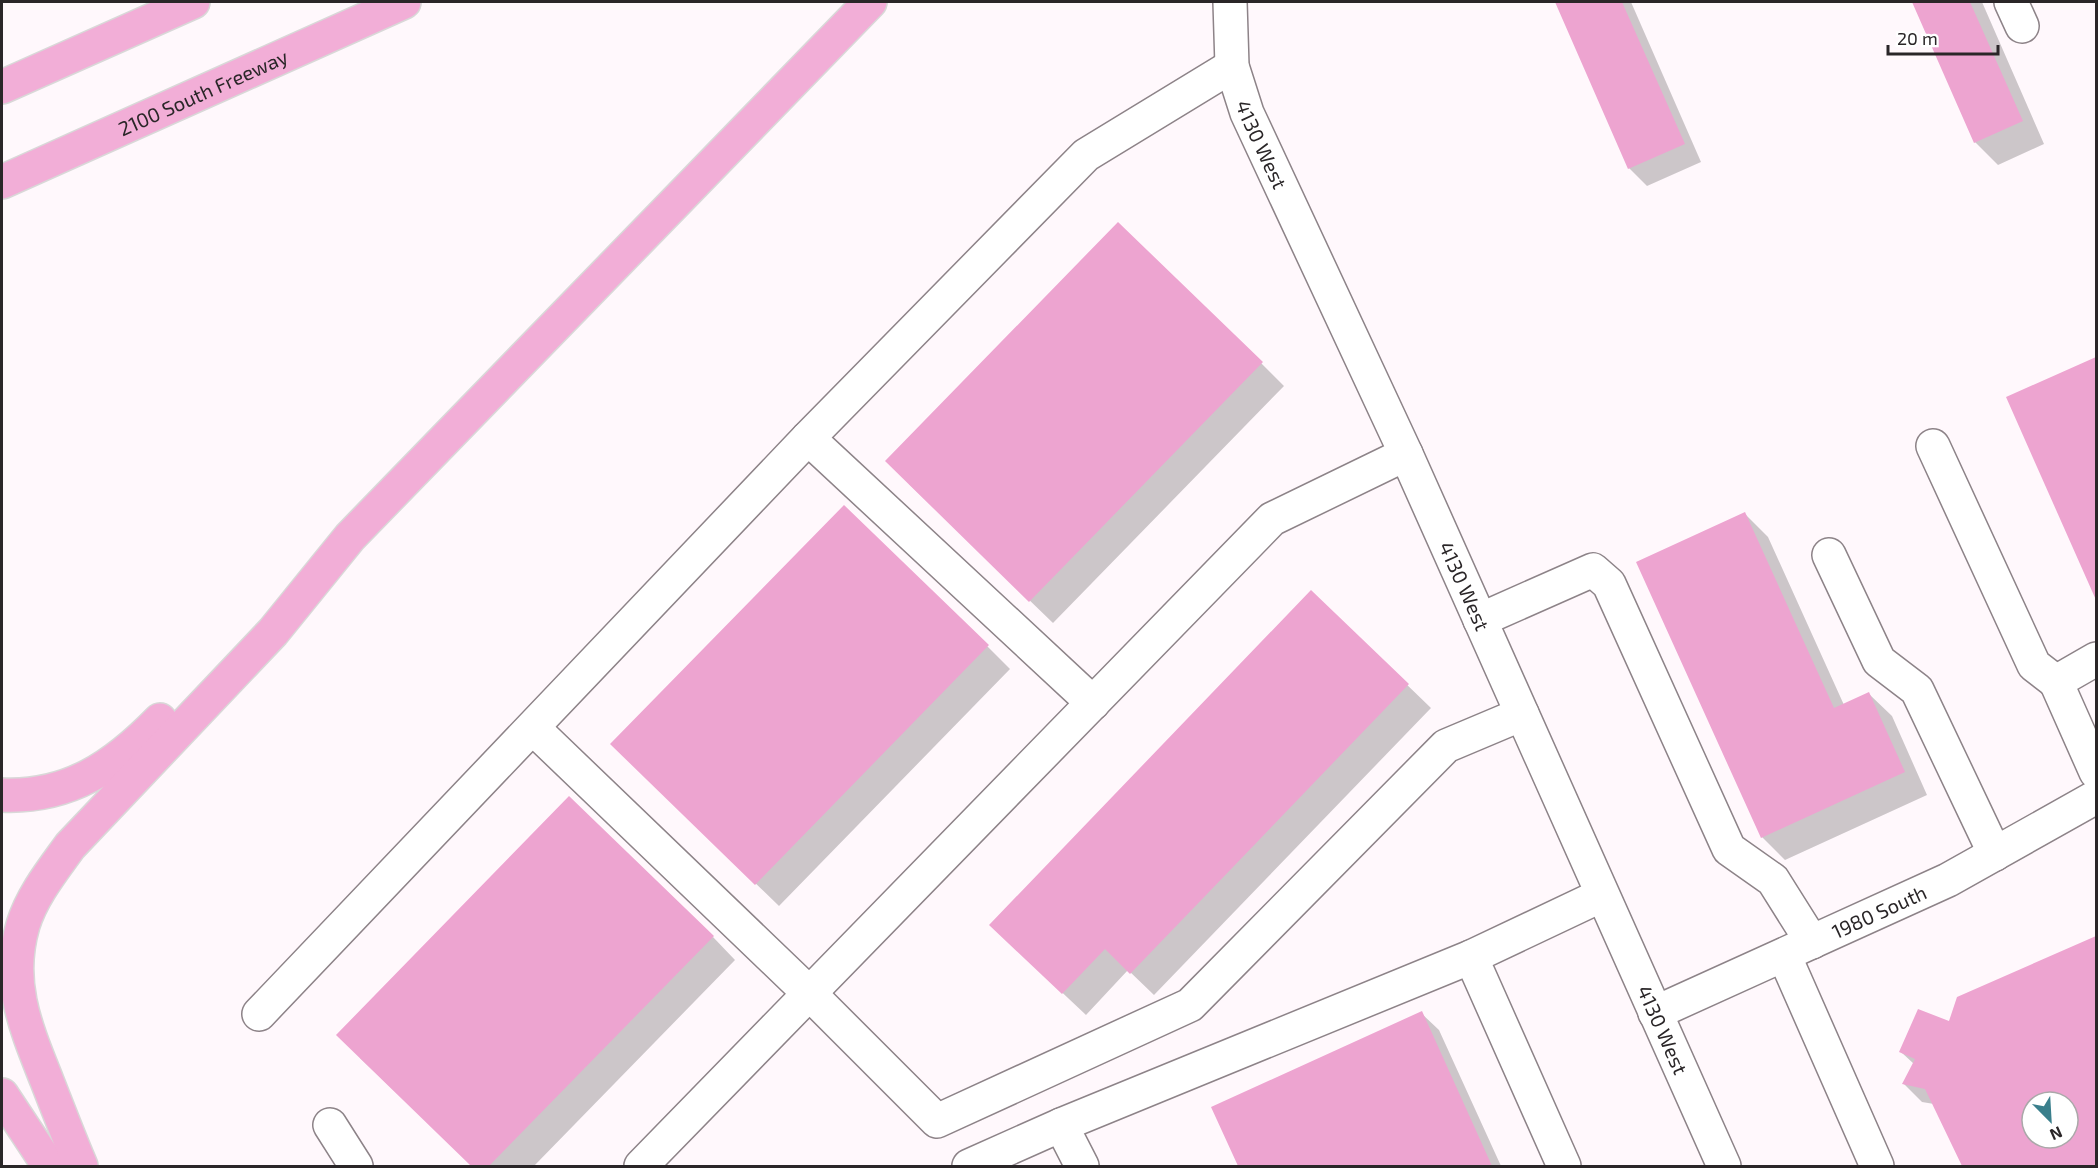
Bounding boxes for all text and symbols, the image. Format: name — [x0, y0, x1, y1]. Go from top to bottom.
scale bar — [1888, 18, 1998, 56]
text: 20 m — [1897, 27, 1938, 49]
street label: 2100 South Freeway — [114, 44, 292, 140]
street label: 4130 West — [1232, 97, 1293, 193]
street label: 4130 West — [1435, 538, 1495, 634]
street label: 1980 South — [1828, 879, 1930, 943]
street label: 4130 West — [1633, 981, 1694, 1078]
north arrow — [2020, 1090, 2080, 1150]
text: N — [2047, 1123, 2065, 1145]

